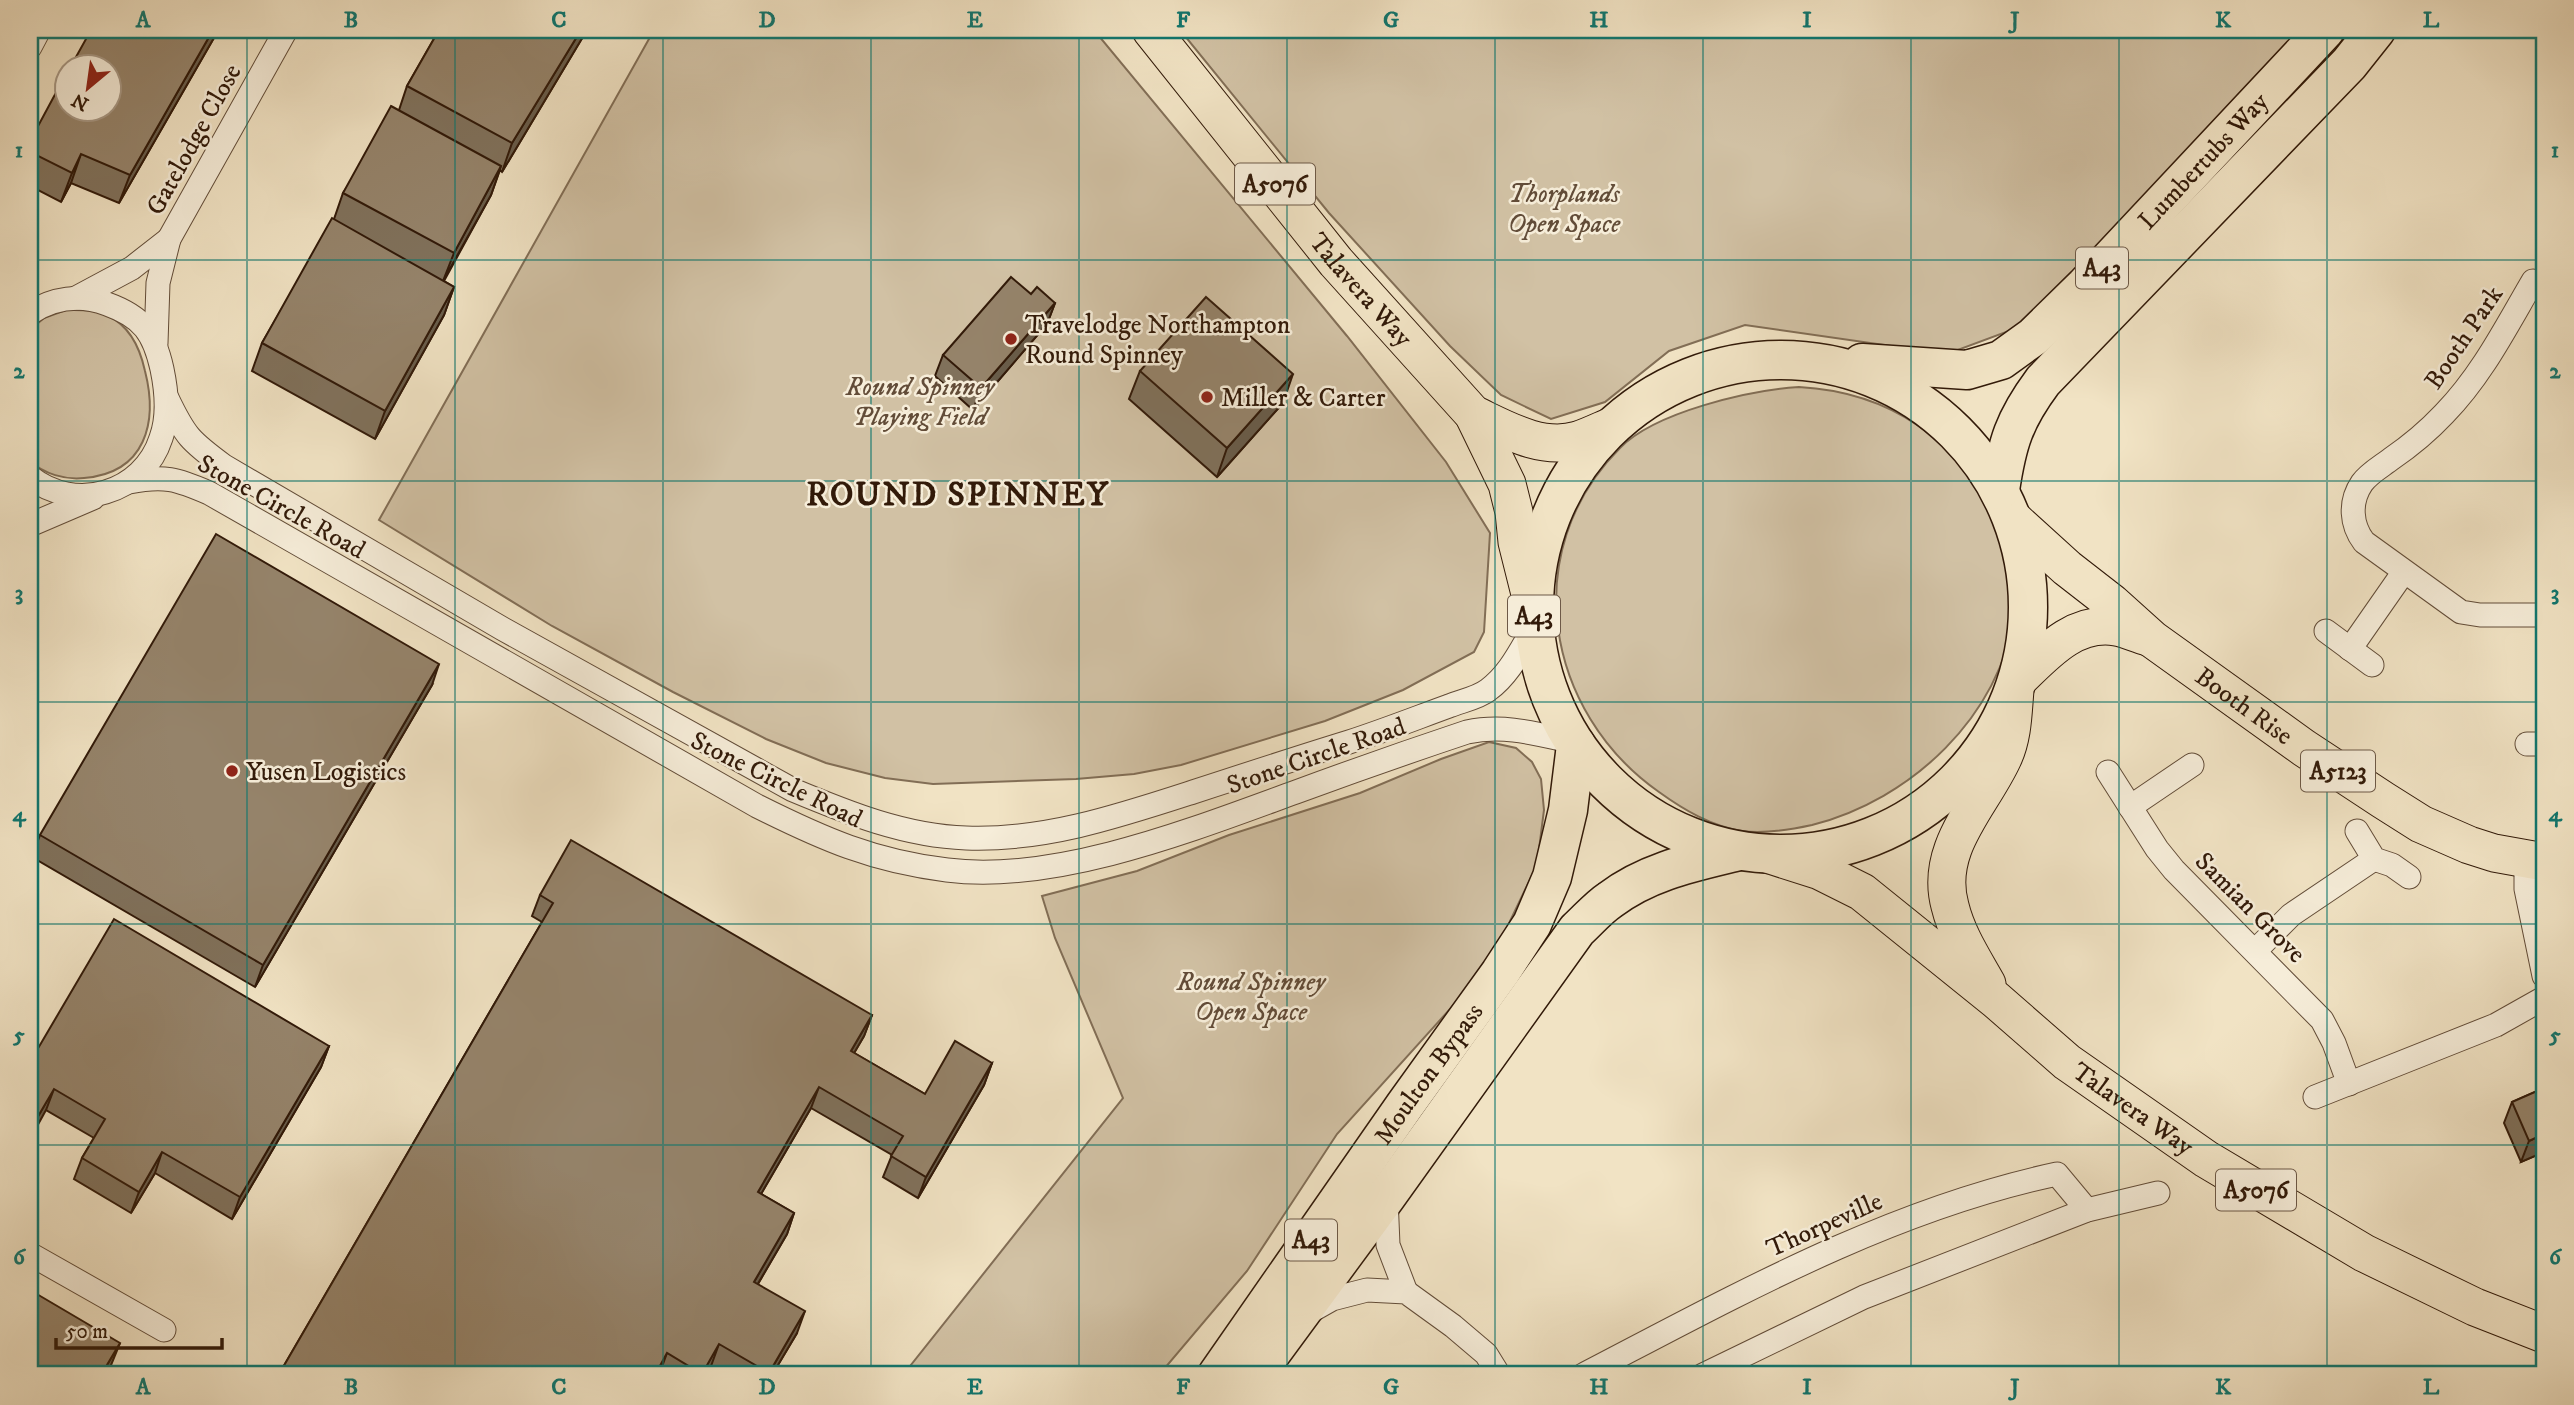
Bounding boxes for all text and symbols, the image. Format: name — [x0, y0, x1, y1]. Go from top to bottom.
text: A — [135, 6, 152, 35]
text: B — [344, 6, 358, 35]
text: C — [551, 6, 567, 35]
text: D — [758, 6, 776, 35]
text: E — [967, 6, 983, 35]
text: F — [1176, 6, 1191, 35]
text: G — [1383, 6, 1399, 35]
text: H — [1589, 6, 1609, 35]
text: I — [1802, 6, 1812, 35]
text: J — [2007, 6, 2020, 35]
text: K — [2215, 6, 2232, 35]
text: L — [2423, 6, 2440, 35]
north arrow — [52, 52, 122, 122]
street label: Gatelodge Close — [139, 58, 249, 221]
street label: Lumbertubs Way — [2131, 85, 2277, 237]
text: N — [68, 88, 93, 115]
text: 1 — [15, 136, 23, 165]
text: 1 — [2551, 136, 2559, 165]
road number: A5076 — [1235, 164, 1315, 204]
park label: Thorplands Open Space — [1508, 178, 1621, 241]
street label: Talavera Way — [1301, 227, 1420, 355]
road number: A43 — [2076, 247, 2128, 288]
street label: Booth Park — [2418, 280, 2511, 396]
place label: Travelodge Northampton Round Spinney — [1025, 309, 1291, 372]
marker: Travelodge Northampton Round Spinney — [1003, 331, 1019, 347]
text: 2 — [13, 357, 25, 386]
text: 2 — [2549, 357, 2561, 386]
park label: Round Spinney Playing Field — [845, 371, 996, 434]
place label: Miller & Carter — [1221, 382, 1386, 415]
marker: Miller & Carter — [1199, 389, 1215, 405]
street label: Stone Circle Road — [191, 448, 371, 567]
district label: ROUND SPINNEY — [806, 475, 1110, 516]
text: 3 — [15, 579, 23, 608]
text: 3 — [2551, 579, 2559, 608]
road number: A43 — [1508, 596, 1560, 636]
street label: Booth Rise — [2188, 660, 2299, 753]
street label: Stone Circle Road — [1223, 710, 1410, 802]
street label: Stone Circle Road — [685, 725, 868, 836]
road number: A5123 — [2301, 750, 2375, 792]
place label: Yusen Logistics — [246, 756, 406, 789]
marker: Yusen Logistics — [224, 763, 240, 779]
text: 4 — [12, 800, 27, 829]
text: 4 — [2548, 800, 2563, 829]
street label: Samian Grove — [2187, 846, 2312, 971]
park label: Round Spinney Open Space — [1176, 966, 1327, 1029]
street label: Moulton Bypass — [1367, 997, 1491, 1152]
text: 5 — [12, 1021, 25, 1050]
text: 5 — [2548, 1021, 2561, 1050]
street label: Talavera Way — [2065, 1056, 2200, 1164]
road number: A5076 — [2216, 1170, 2296, 1210]
street label: Thorpeville — [1761, 1185, 1888, 1266]
road number: A43 — [1285, 1220, 1337, 1260]
text: 6 — [13, 1243, 27, 1272]
text: 6 — [2549, 1243, 2563, 1272]
scale bar — [56, 1307, 222, 1351]
text: 50 m — [66, 1319, 108, 1345]
text: A — [135, 1373, 152, 1402]
text: B — [344, 1373, 358, 1402]
text: C — [551, 1373, 567, 1402]
text: D — [758, 1373, 776, 1402]
text: E — [967, 1373, 983, 1402]
text: F — [1176, 1373, 1191, 1402]
text: G — [1383, 1373, 1399, 1402]
text: H — [1589, 1373, 1609, 1402]
text: I — [1802, 1373, 1812, 1402]
text: J — [2007, 1373, 2020, 1402]
text: K — [2215, 1373, 2232, 1402]
text: L — [2423, 1373, 2440, 1402]

